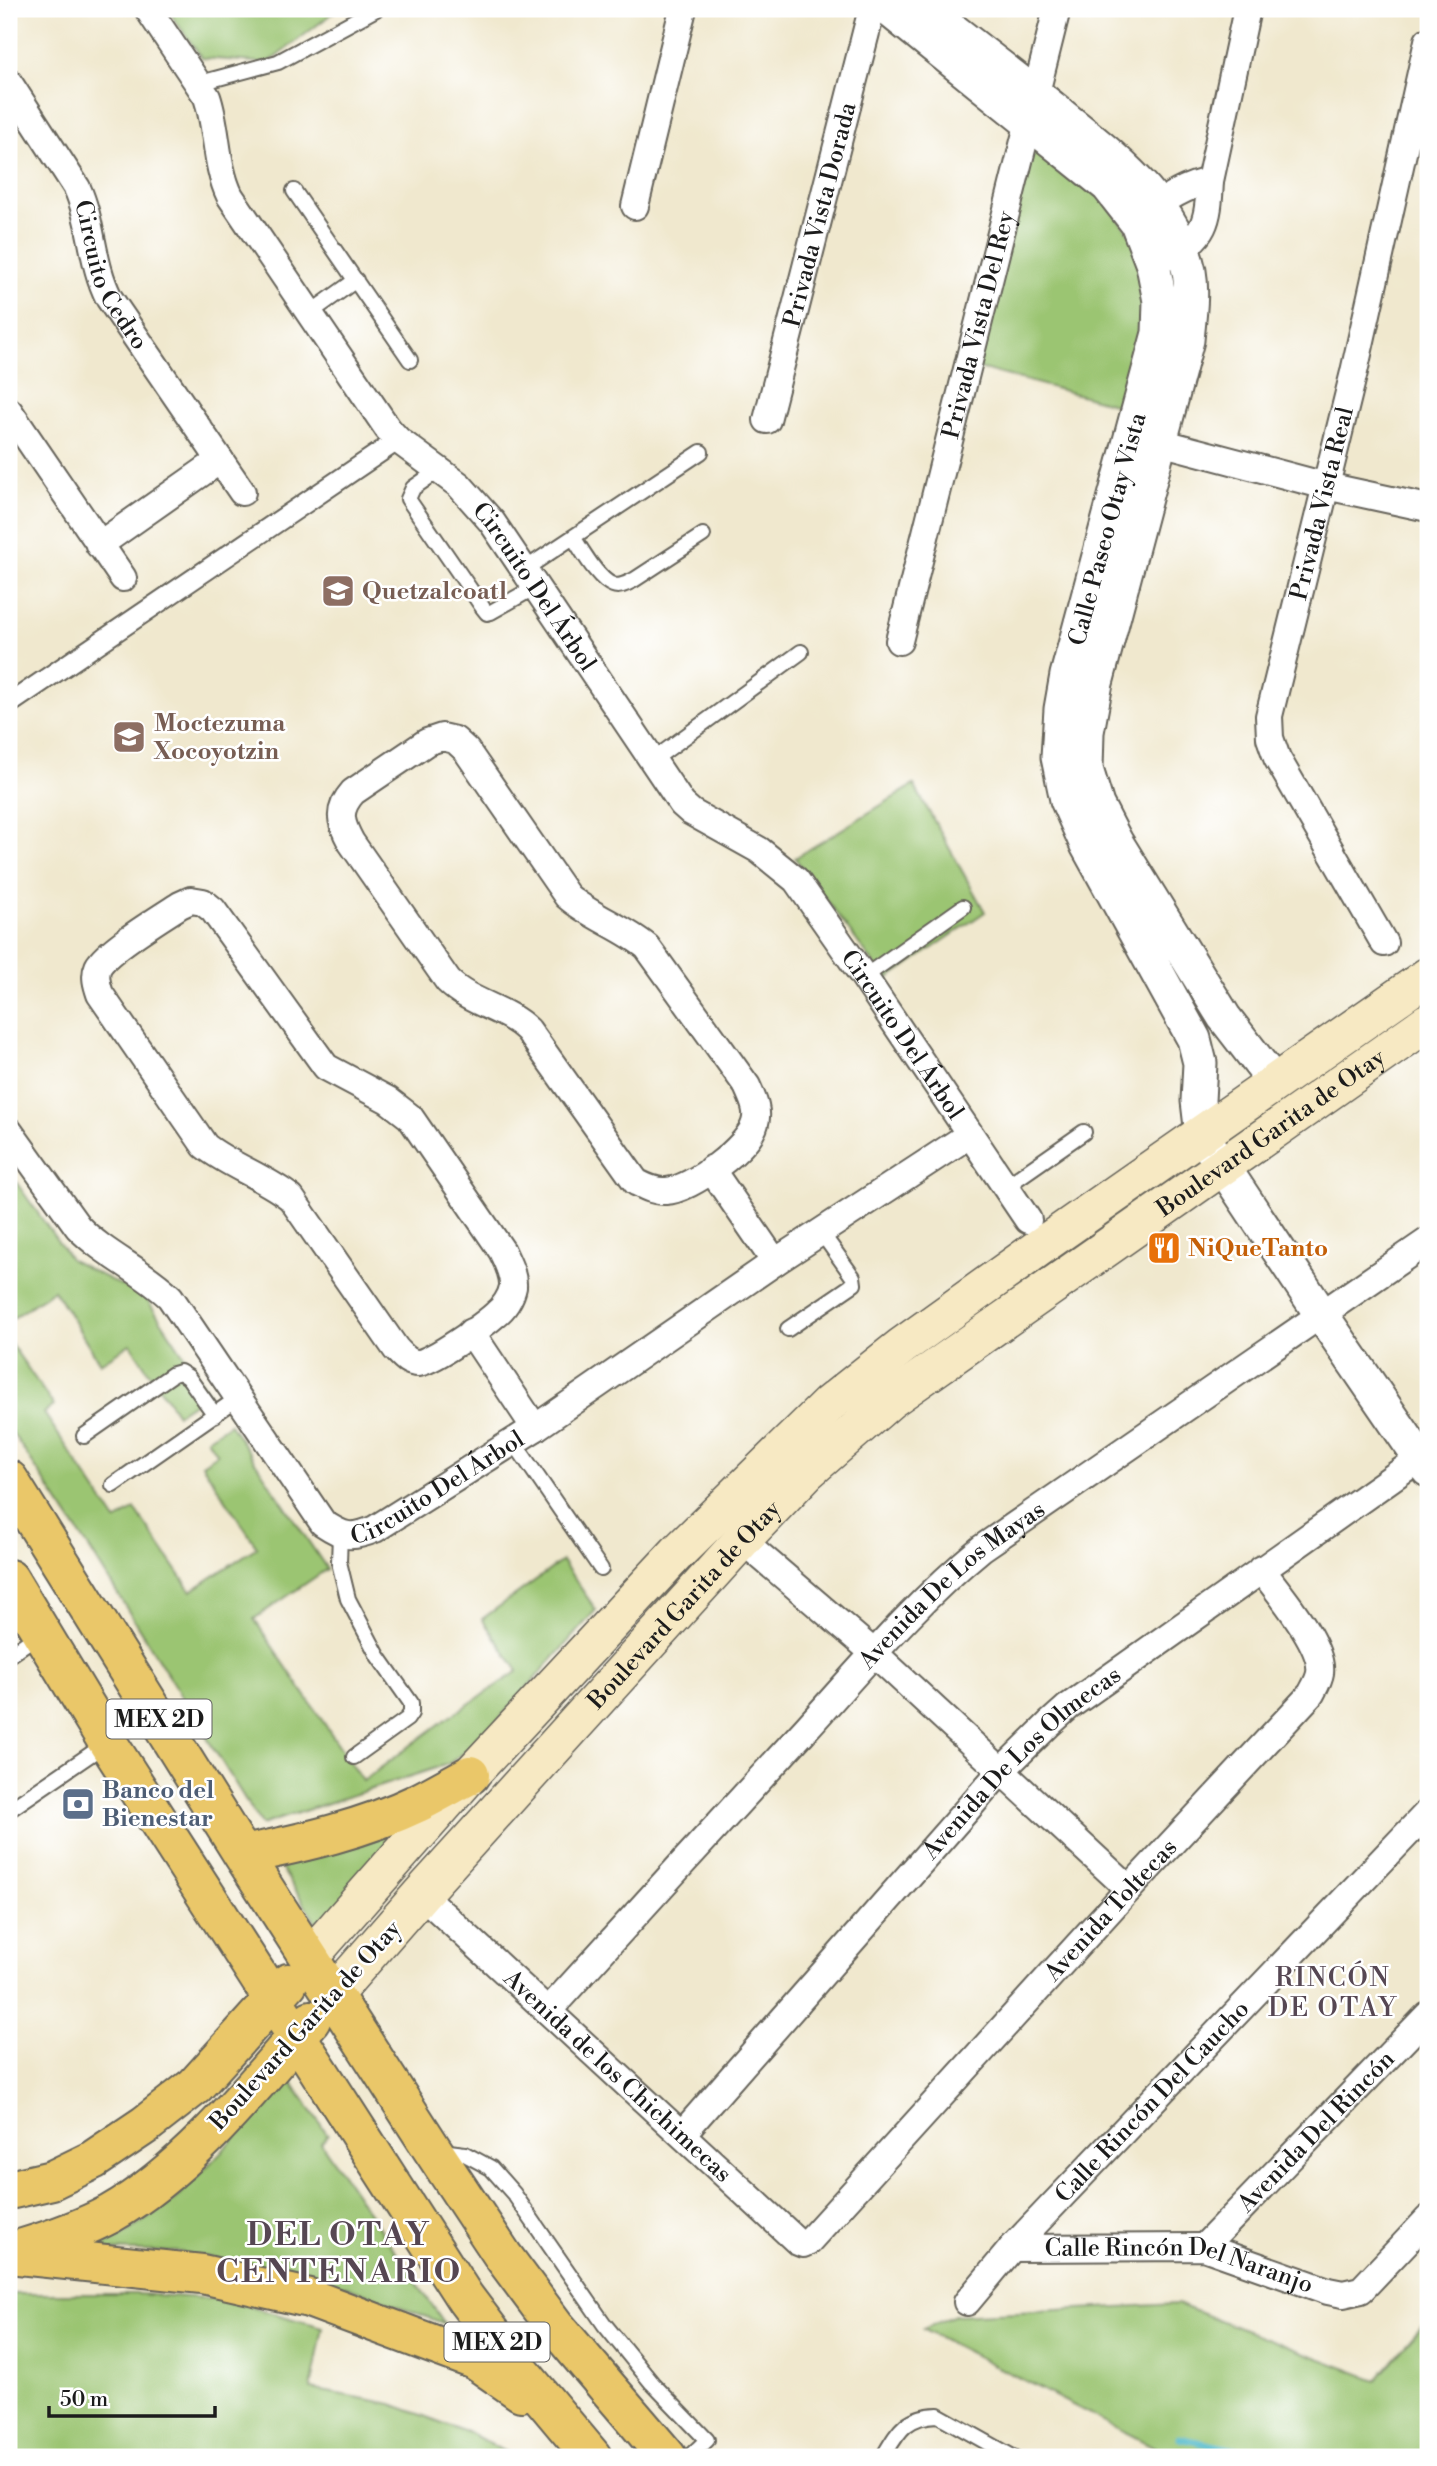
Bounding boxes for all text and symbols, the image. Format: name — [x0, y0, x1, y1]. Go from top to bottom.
street label: Privada Vista Dorada — [777, 99, 864, 330]
street label: Circuito Cedro — [67, 197, 154, 356]
street label: Privada Vista Del Rey — [936, 208, 1022, 442]
street label: Privada Vista Real — [1284, 404, 1361, 603]
street label: Calle Paseo Otay Vista — [1062, 409, 1154, 649]
street label: Circuito Del Árbol — [466, 496, 602, 677]
school or university icon: Quetzalcoatl — [319, 572, 357, 610]
place label: Quetzalcoatl — [362, 577, 507, 607]
place label: Moctezuma Xocoyotzin — [153, 709, 286, 767]
school or university icon: Moctezuma Xocoyotzin — [110, 718, 148, 756]
street label: Circuito Del Árbol — [834, 944, 970, 1126]
street label: Boulevard Garita de Otay — [1150, 1043, 1392, 1225]
restaurant icon: NiQueTanto — [1145, 1229, 1183, 1267]
place label: NiQueTanto — [1188, 1234, 1328, 1264]
street label: Circuito Del Árbol — [348, 1425, 530, 1552]
street label: Boulevard Garita de Otay — [581, 1494, 788, 1717]
street label: Avenida De Los Mayas — [852, 1495, 1051, 1676]
street label: Avenida De Los Olmecas — [916, 1660, 1127, 1867]
road number: MEX 2D — [106, 1700, 212, 1738]
place label: Banco del Bienestar — [102, 1776, 214, 1834]
bank icon: Banco del Bienestar — [59, 1785, 97, 1823]
street label: Avenida Toltecas — [1038, 1833, 1184, 1989]
street label: Boulevard Garita de Otay — [203, 1914, 408, 2138]
district label: RINCÓN DE OTAY — [1268, 1960, 1398, 2024]
street label: Avenida de los Chichimecas — [496, 1963, 738, 2189]
street label: Calle Rincón Del Caucho — [1049, 1995, 1256, 2210]
street label: Avenida Del Rincón — [1231, 2045, 1402, 2220]
district label: DEL OTAY CENTENARIO — [216, 2215, 462, 2292]
street label: Calle Rincón Del Naranjo — [1045, 2233, 1317, 2301]
road number: MEX 2D — [444, 2322, 550, 2362]
scale bar — [49, 2375, 215, 2419]
text: 50 m — [60, 2387, 108, 2413]

